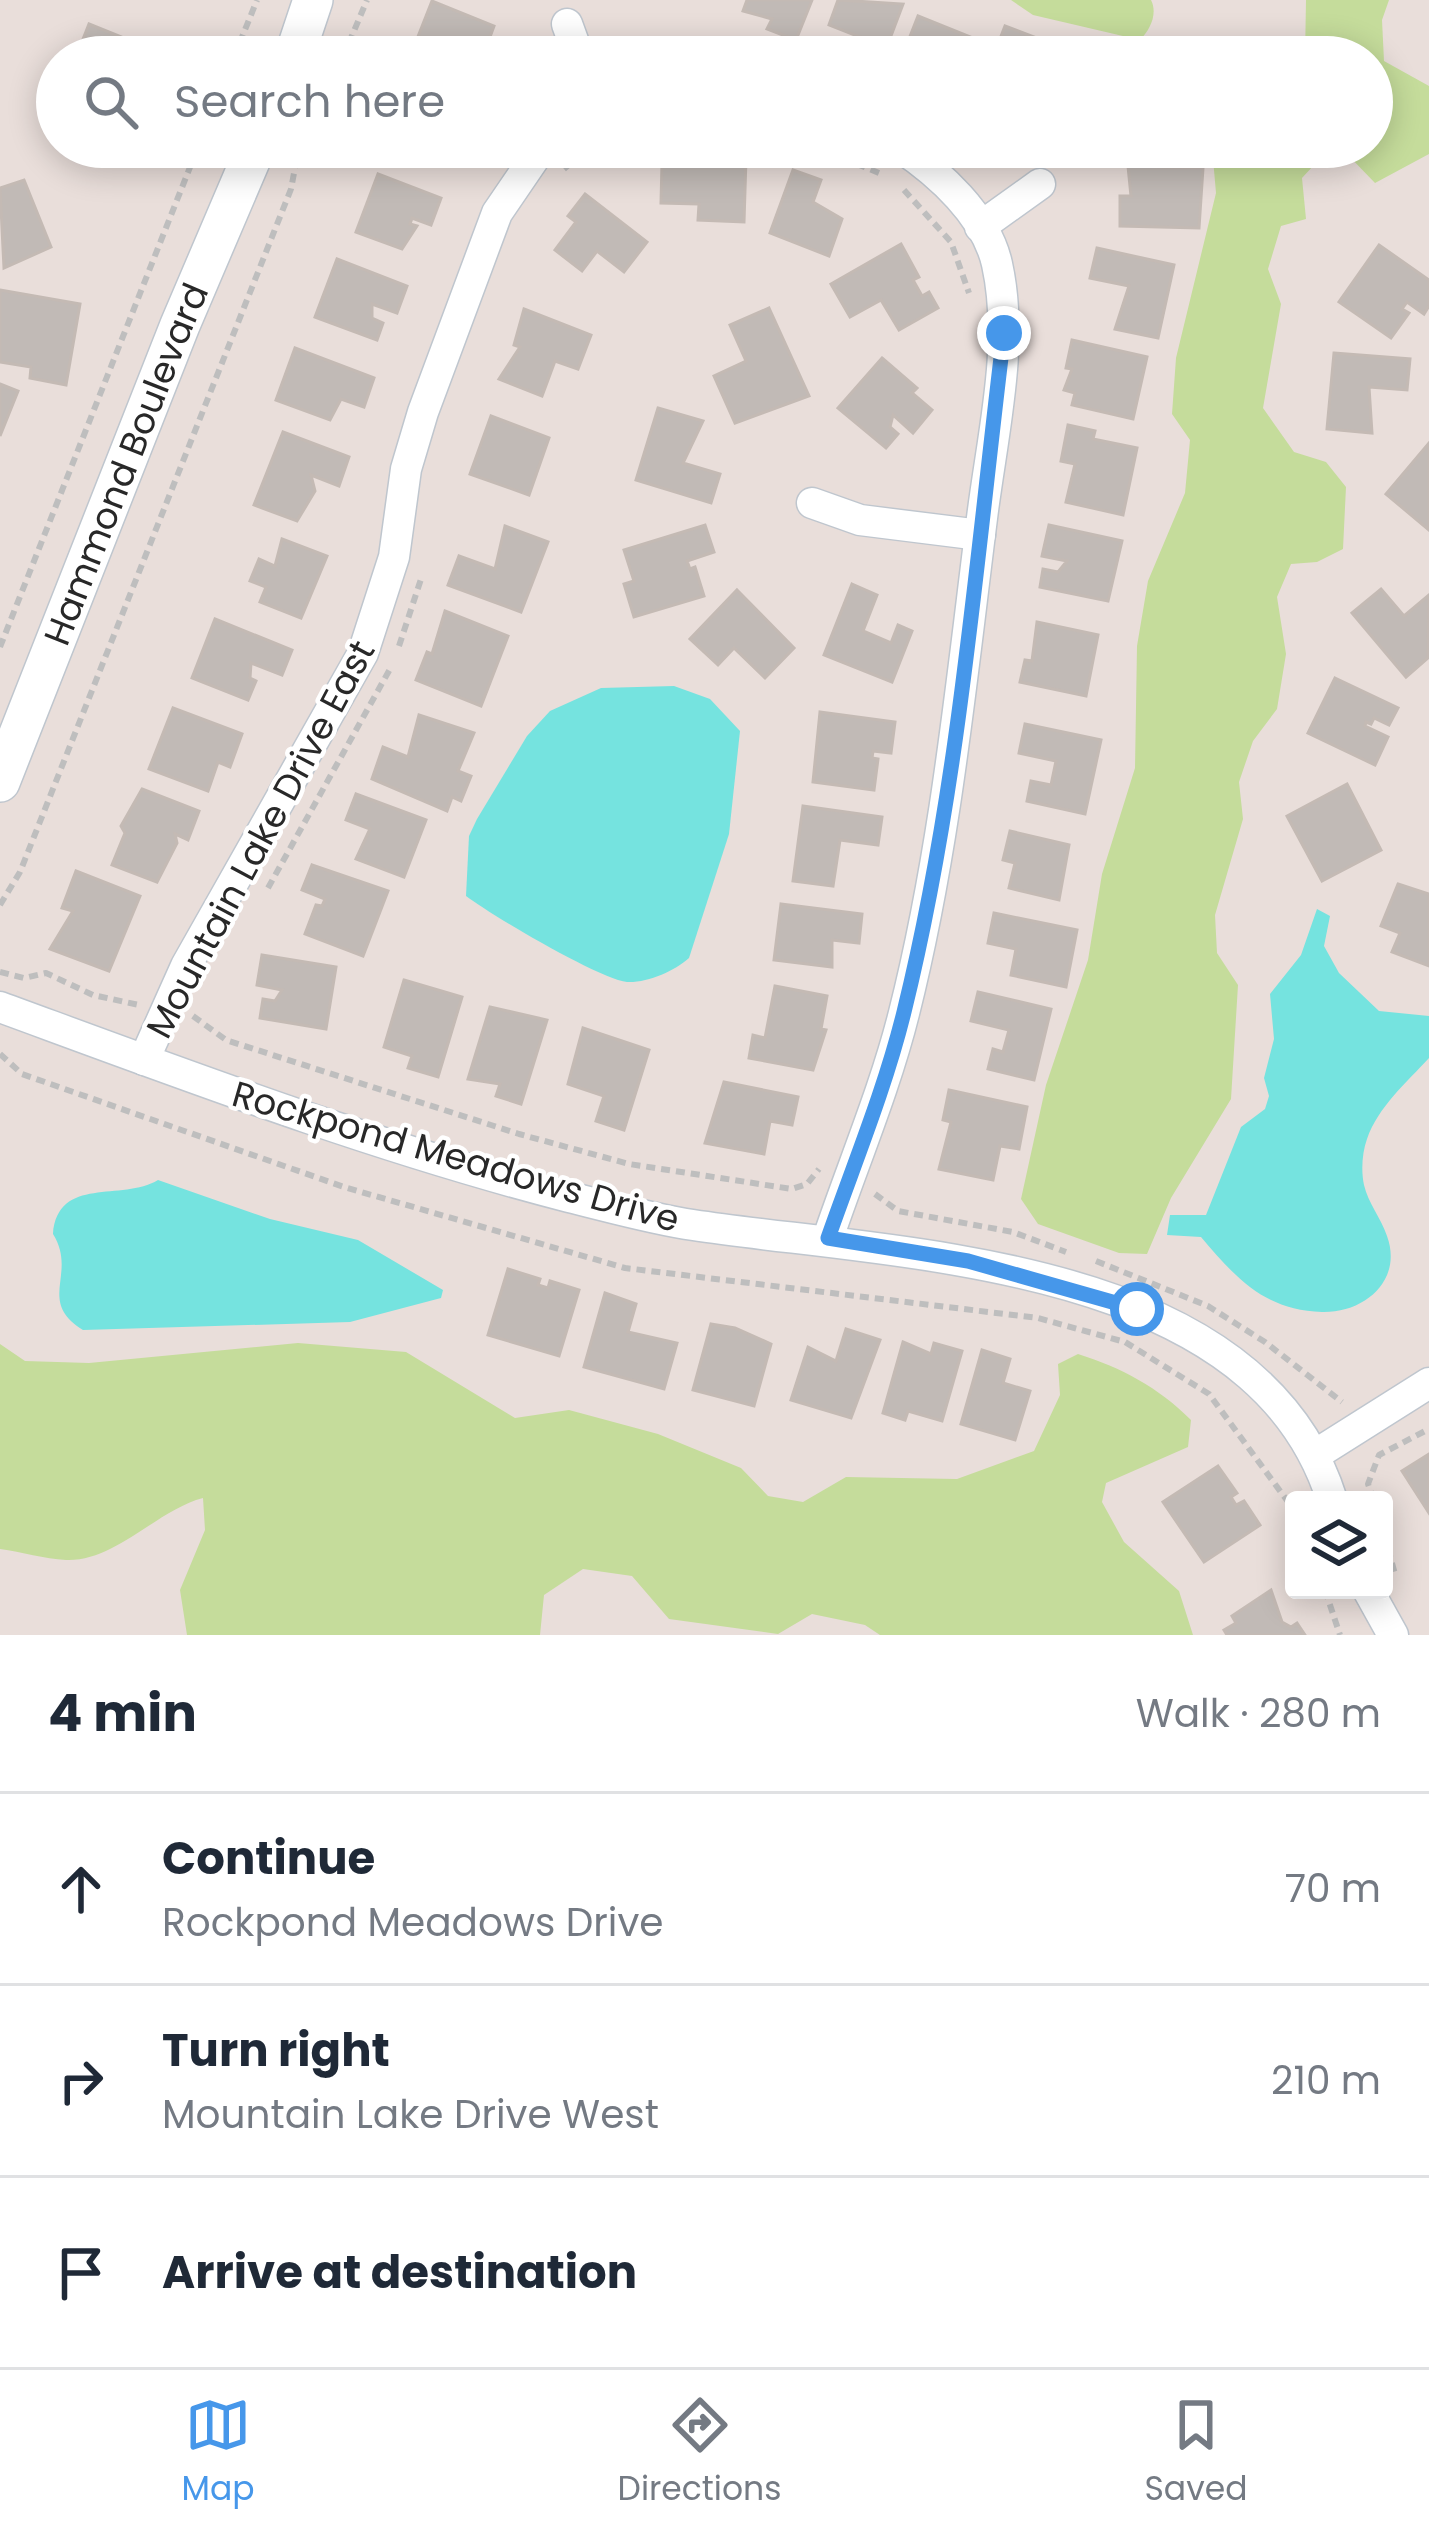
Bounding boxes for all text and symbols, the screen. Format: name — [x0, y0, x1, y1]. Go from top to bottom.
search box — [36, 36, 1393, 168]
icon: search — [78, 69, 144, 135]
text: Search here — [174, 70, 445, 133]
street label: Hammond Boulevard — [31, 275, 221, 653]
route end — [977, 306, 1031, 360]
street label: Mountain Lake Drive East — [134, 631, 387, 1047]
street label: Rockpond Meadows Drive — [226, 1068, 685, 1245]
route start — [1110, 1282, 1164, 1336]
map controls — [1285, 1491, 1393, 1599]
button: layers — [1285, 1491, 1393, 1599]
text: 4 min — [48, 1677, 197, 1749]
text: Walk · 280 m — [1136, 1686, 1381, 1741]
text: Continue — [162, 1827, 375, 1890]
icon: ahead — [48, 1856, 114, 1922]
text: 70 m — [1285, 1861, 1381, 1916]
text: Rockpond Meadows Drive — [162, 1895, 663, 1950]
text: Turn right — [162, 2019, 390, 2082]
icon: right — [48, 2048, 114, 2114]
text: 210 m — [1271, 2053, 1381, 2108]
text: Mountain Lake Drive West — [162, 2087, 659, 2142]
icon: arrive — [48, 2240, 114, 2306]
text: Arrive at destination — [162, 2241, 637, 2304]
tab: Map — [182, 2392, 255, 2514]
tab: Directions — [618, 2392, 781, 2514]
tab: Saved — [1145, 2392, 1247, 2514]

